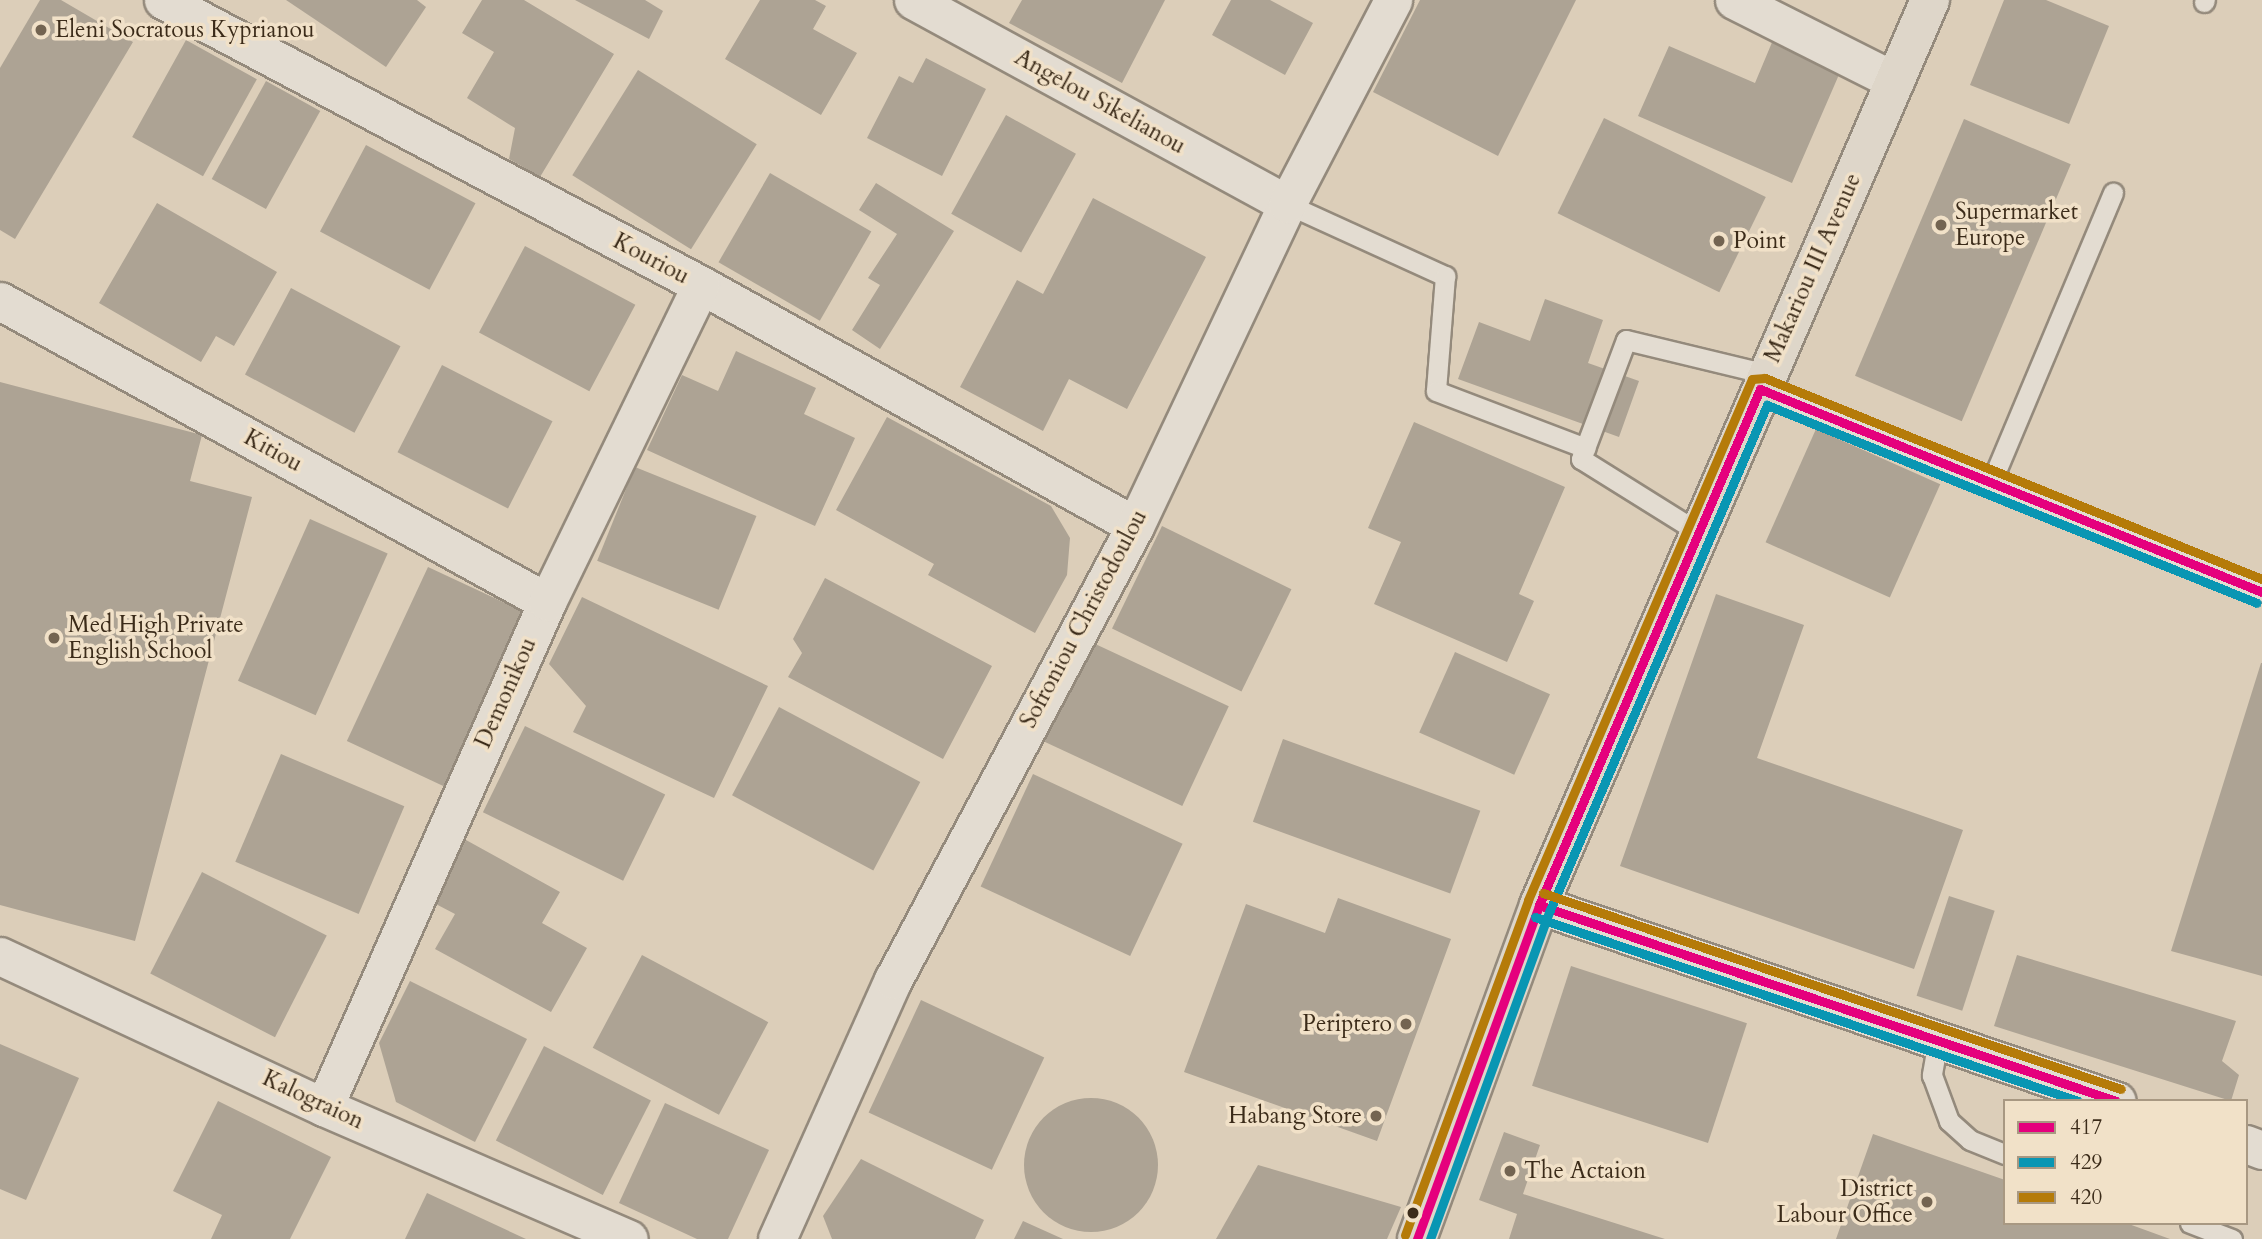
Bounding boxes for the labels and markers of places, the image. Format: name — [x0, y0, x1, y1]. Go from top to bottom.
place label: Eleni Socratous Kyprianou — [55, 16, 315, 44]
marker: Eleni Socratous Kyprianou — [33, 22, 49, 38]
place label: Supermarket Europe — [1955, 198, 2078, 252]
marker: Supermarket Europe — [1933, 217, 1949, 233]
place label: Point — [1733, 227, 1786, 255]
marker: Point — [1711, 233, 1727, 249]
place label: Med High Private English School — [68, 611, 244, 665]
marker: Med High Private English School — [46, 630, 62, 646]
place label: Periptero — [1302, 1010, 1392, 1038]
marker: Periptero — [1398, 1016, 1414, 1032]
place label: Habang Store — [1228, 1102, 1362, 1130]
marker: Habang Store — [1368, 1108, 1384, 1124]
place label: The Actaion — [1524, 1157, 1646, 1185]
marker: The Actaion — [1502, 1163, 1518, 1179]
place label: District Labour Office — [1777, 1175, 1913, 1229]
marker: District Labour Office — [1919, 1194, 1935, 1210]
unlabelled marker — [1406, 1206, 1420, 1220]

